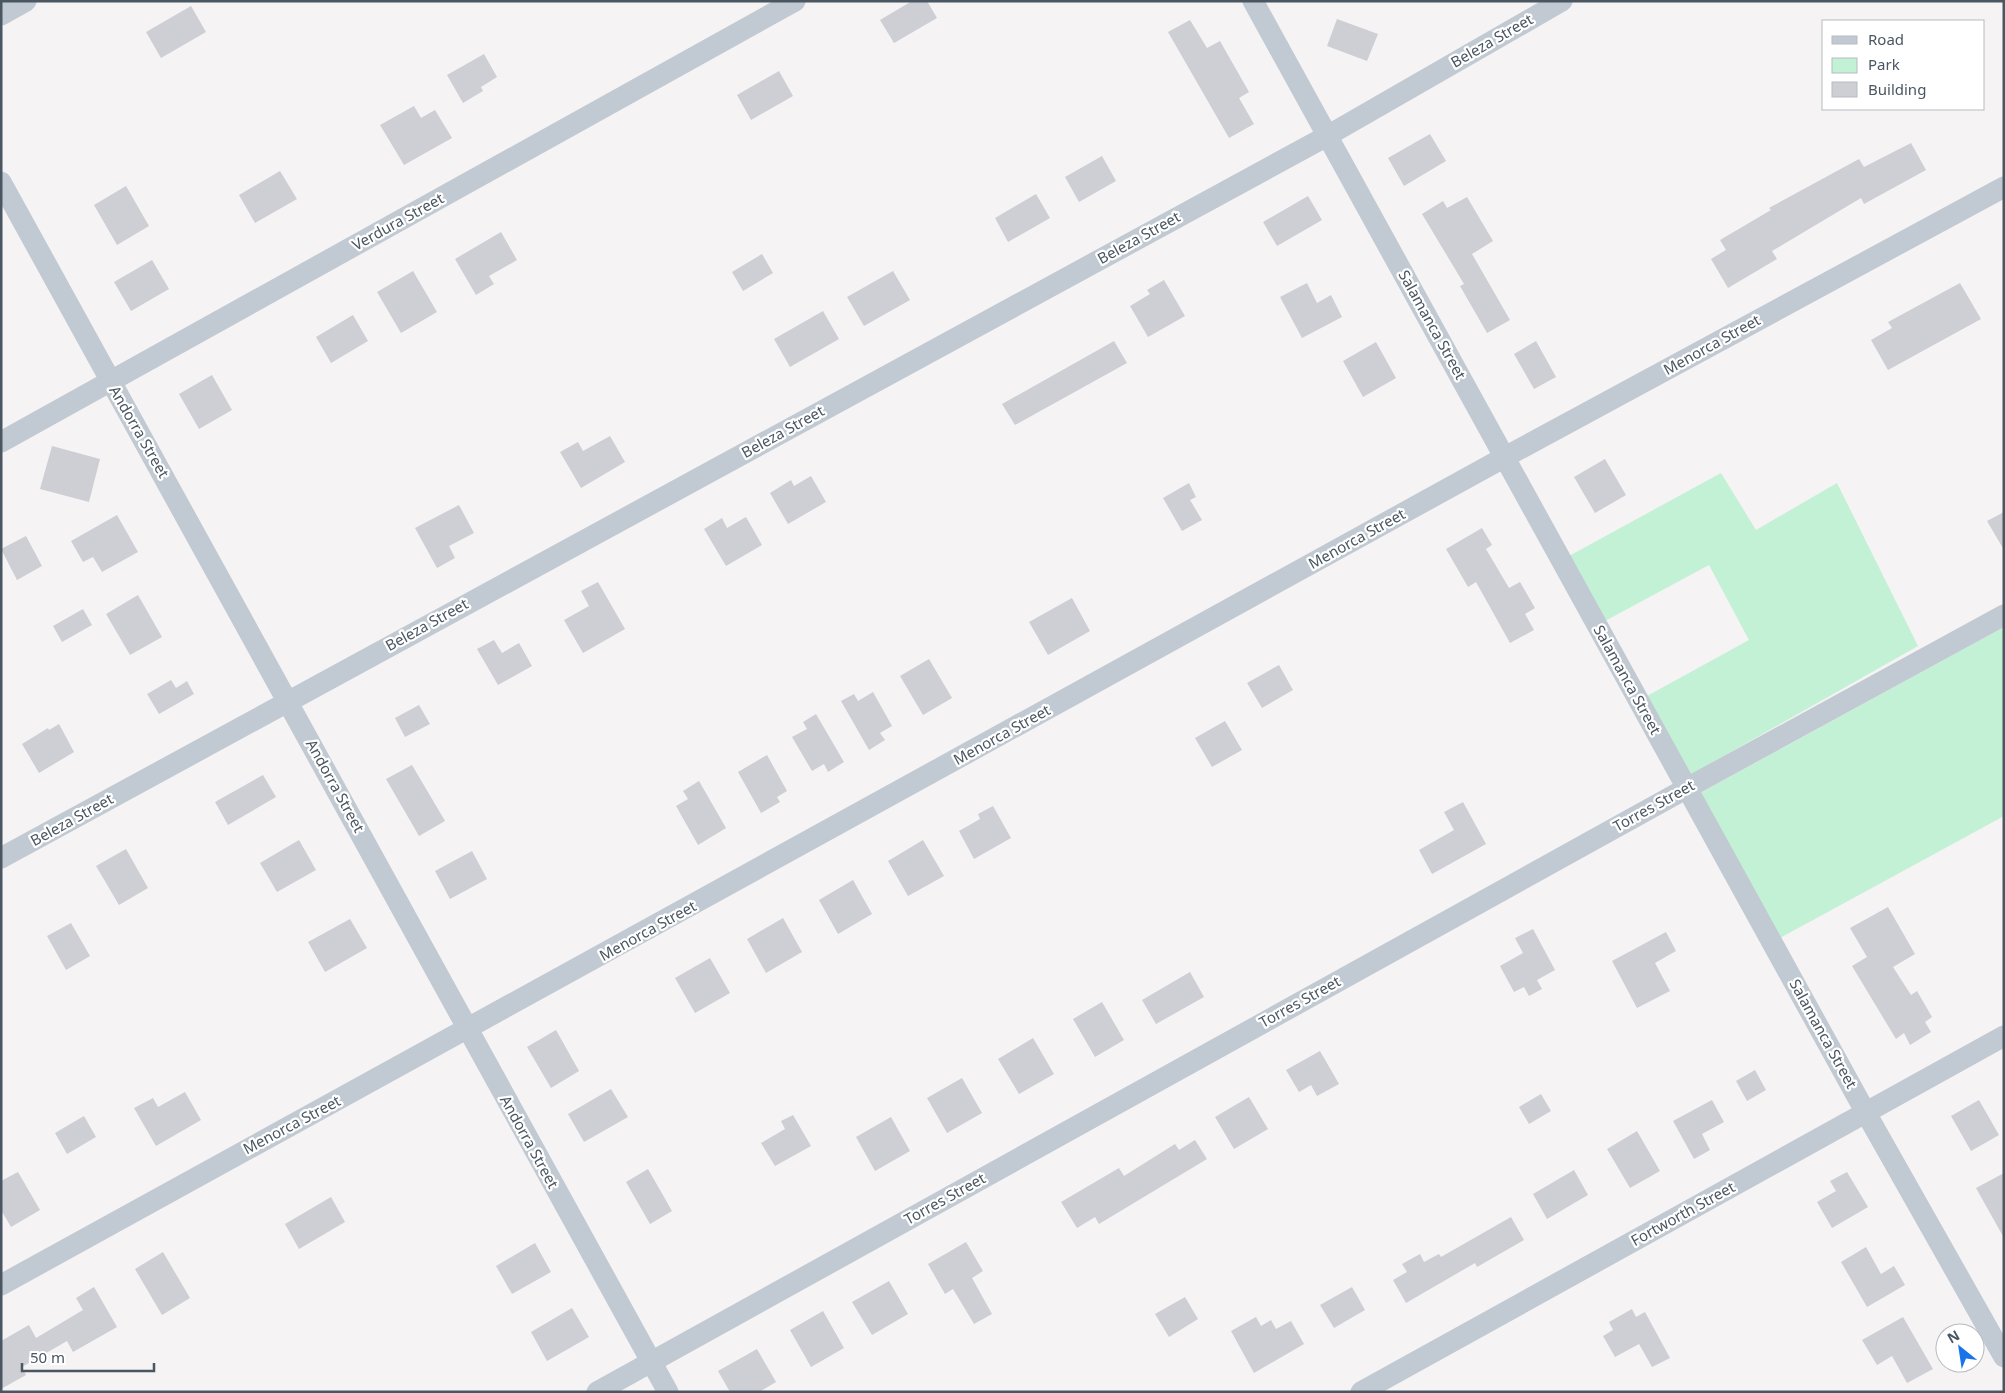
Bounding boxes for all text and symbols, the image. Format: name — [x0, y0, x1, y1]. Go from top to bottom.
street label: Beleza Street — [1447, 8, 1537, 72]
legend — [1822, 20, 1985, 110]
text: Road — [1868, 29, 1904, 49]
text: Park — [1868, 54, 1900, 74]
text: Building — [1868, 79, 1926, 99]
street label: Verdura Street — [348, 187, 447, 255]
street label: Beleza Street — [1094, 206, 1184, 268]
street label: Salamanca Street — [1395, 266, 1471, 383]
street label: Menorca Street — [1660, 309, 1764, 379]
street label: Andorra Street — [105, 382, 175, 482]
street label: Beleza Street — [738, 400, 828, 462]
street label: Menorca Street — [1305, 503, 1409, 573]
street label: Beleza Street — [382, 593, 472, 655]
street label: Salamanca Street — [1590, 621, 1666, 738]
street label: Menorca Street — [950, 699, 1054, 769]
street label: Andorra Street — [302, 735, 370, 836]
street label: Torres Street — [1609, 774, 1698, 836]
street label: Beleza Street — [27, 788, 117, 850]
street label: Menorca Street — [596, 895, 700, 965]
street label: Torres Street — [1255, 970, 1344, 1032]
street label: Salamanca Street — [1786, 975, 1862, 1092]
street label: Menorca Street — [239, 1090, 344, 1158]
street label: Andorra Street — [496, 1091, 564, 1192]
street label: Torres Street — [900, 1167, 989, 1229]
street label: Fortworth Street — [1627, 1176, 1739, 1250]
north arrow — [1935, 1323, 1985, 1373]
text: N — [1944, 1325, 1963, 1347]
scale bar — [22, 1340, 155, 1372]
text: 50 m — [30, 1347, 65, 1367]

